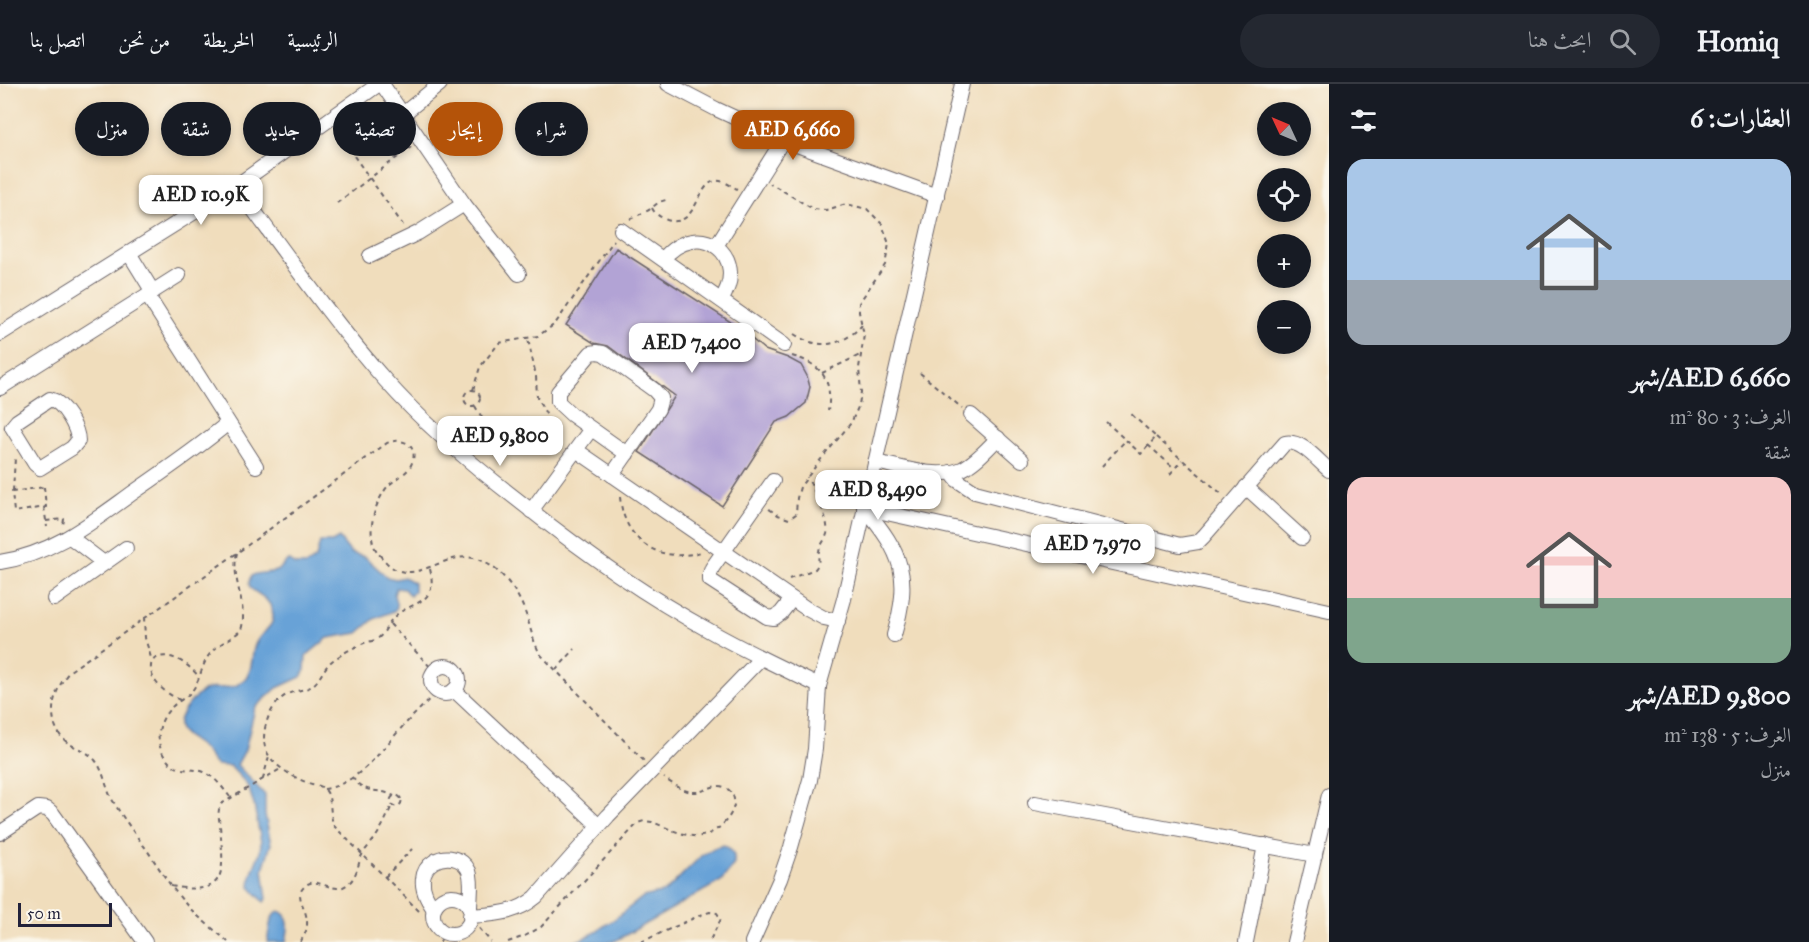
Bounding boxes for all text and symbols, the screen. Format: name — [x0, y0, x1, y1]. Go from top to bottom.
search box — [1240, 14, 1660, 68]
text: Homiq — [1696, 24, 1779, 59]
icon: search — [1606, 25, 1639, 58]
text: ابحث هنا — [1528, 26, 1591, 53]
text: اتصل بنا — [30, 27, 85, 53]
text: من نحن — [118, 27, 170, 53]
text: الخريطة — [203, 27, 254, 53]
text: الرئيسية — [287, 27, 338, 53]
chip: منزل — [75, 102, 149, 156]
chip: شقة — [161, 102, 231, 156]
chip: جديد — [243, 102, 321, 156]
chip: تصفية — [333, 102, 416, 156]
chip: إيجار — [428, 102, 503, 156]
chip: شراء — [515, 102, 588, 156]
north arrow — [1257, 102, 1311, 156]
map controls — [1257, 102, 1311, 354]
text: العقارات: 6 — [1690, 102, 1791, 134]
icon: filters — [1347, 104, 1380, 137]
pin: AED 6,660 — [724, 110, 862, 161]
text: AED 6,660 — [745, 117, 841, 141]
button: locate — [1257, 168, 1311, 222]
pin: AED 10.9K — [132, 175, 270, 226]
text: AED 10.9K — [153, 182, 249, 206]
icon: home — [1515, 198, 1623, 306]
button: + — [1257, 234, 1311, 288]
button: − — [1257, 300, 1311, 354]
pin: AED 7,400 — [623, 323, 761, 374]
text: AED 7,400 — [643, 330, 741, 354]
text: AED 6,660/شهر — [1630, 361, 1791, 393]
text: الغرف: 3 · 80 m² — [1670, 405, 1791, 429]
pin: AED 9,800 — [431, 416, 569, 467]
text: AED 9,800 — [451, 423, 549, 447]
text: شقة — [1765, 440, 1791, 464]
pin: AED 8,490 — [809, 470, 947, 521]
text: AED 8,490 — [829, 477, 927, 501]
icon: home — [1515, 516, 1623, 624]
pin: AED 7,970 — [1024, 524, 1162, 575]
text: AED 7,970 — [1045, 531, 1141, 555]
text: AED 9,800/شهر — [1627, 679, 1791, 711]
text: الغرف: 5 · 138 m² — [1664, 723, 1791, 747]
text: منزل — [1760, 758, 1791, 782]
scale bar — [18, 900, 112, 928]
text: 50 m — [27, 904, 61, 923]

